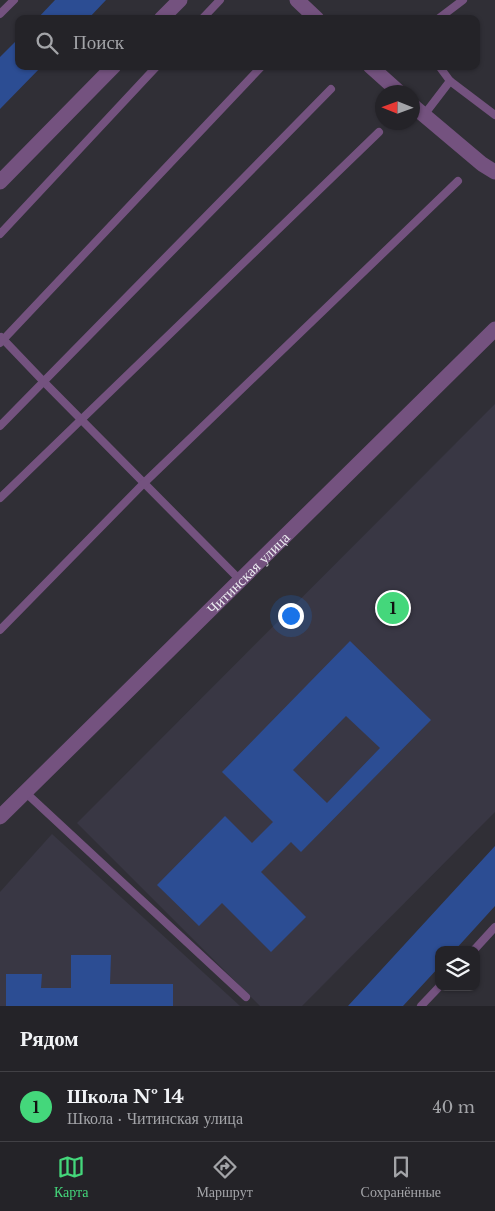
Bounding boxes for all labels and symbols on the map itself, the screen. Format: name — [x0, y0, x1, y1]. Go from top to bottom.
north arrow — [375, 85, 420, 130]
street label: Читинская улица — [202, 527, 294, 618]
pin: 1 — [377, 589, 409, 627]
your location — [278, 603, 304, 629]

